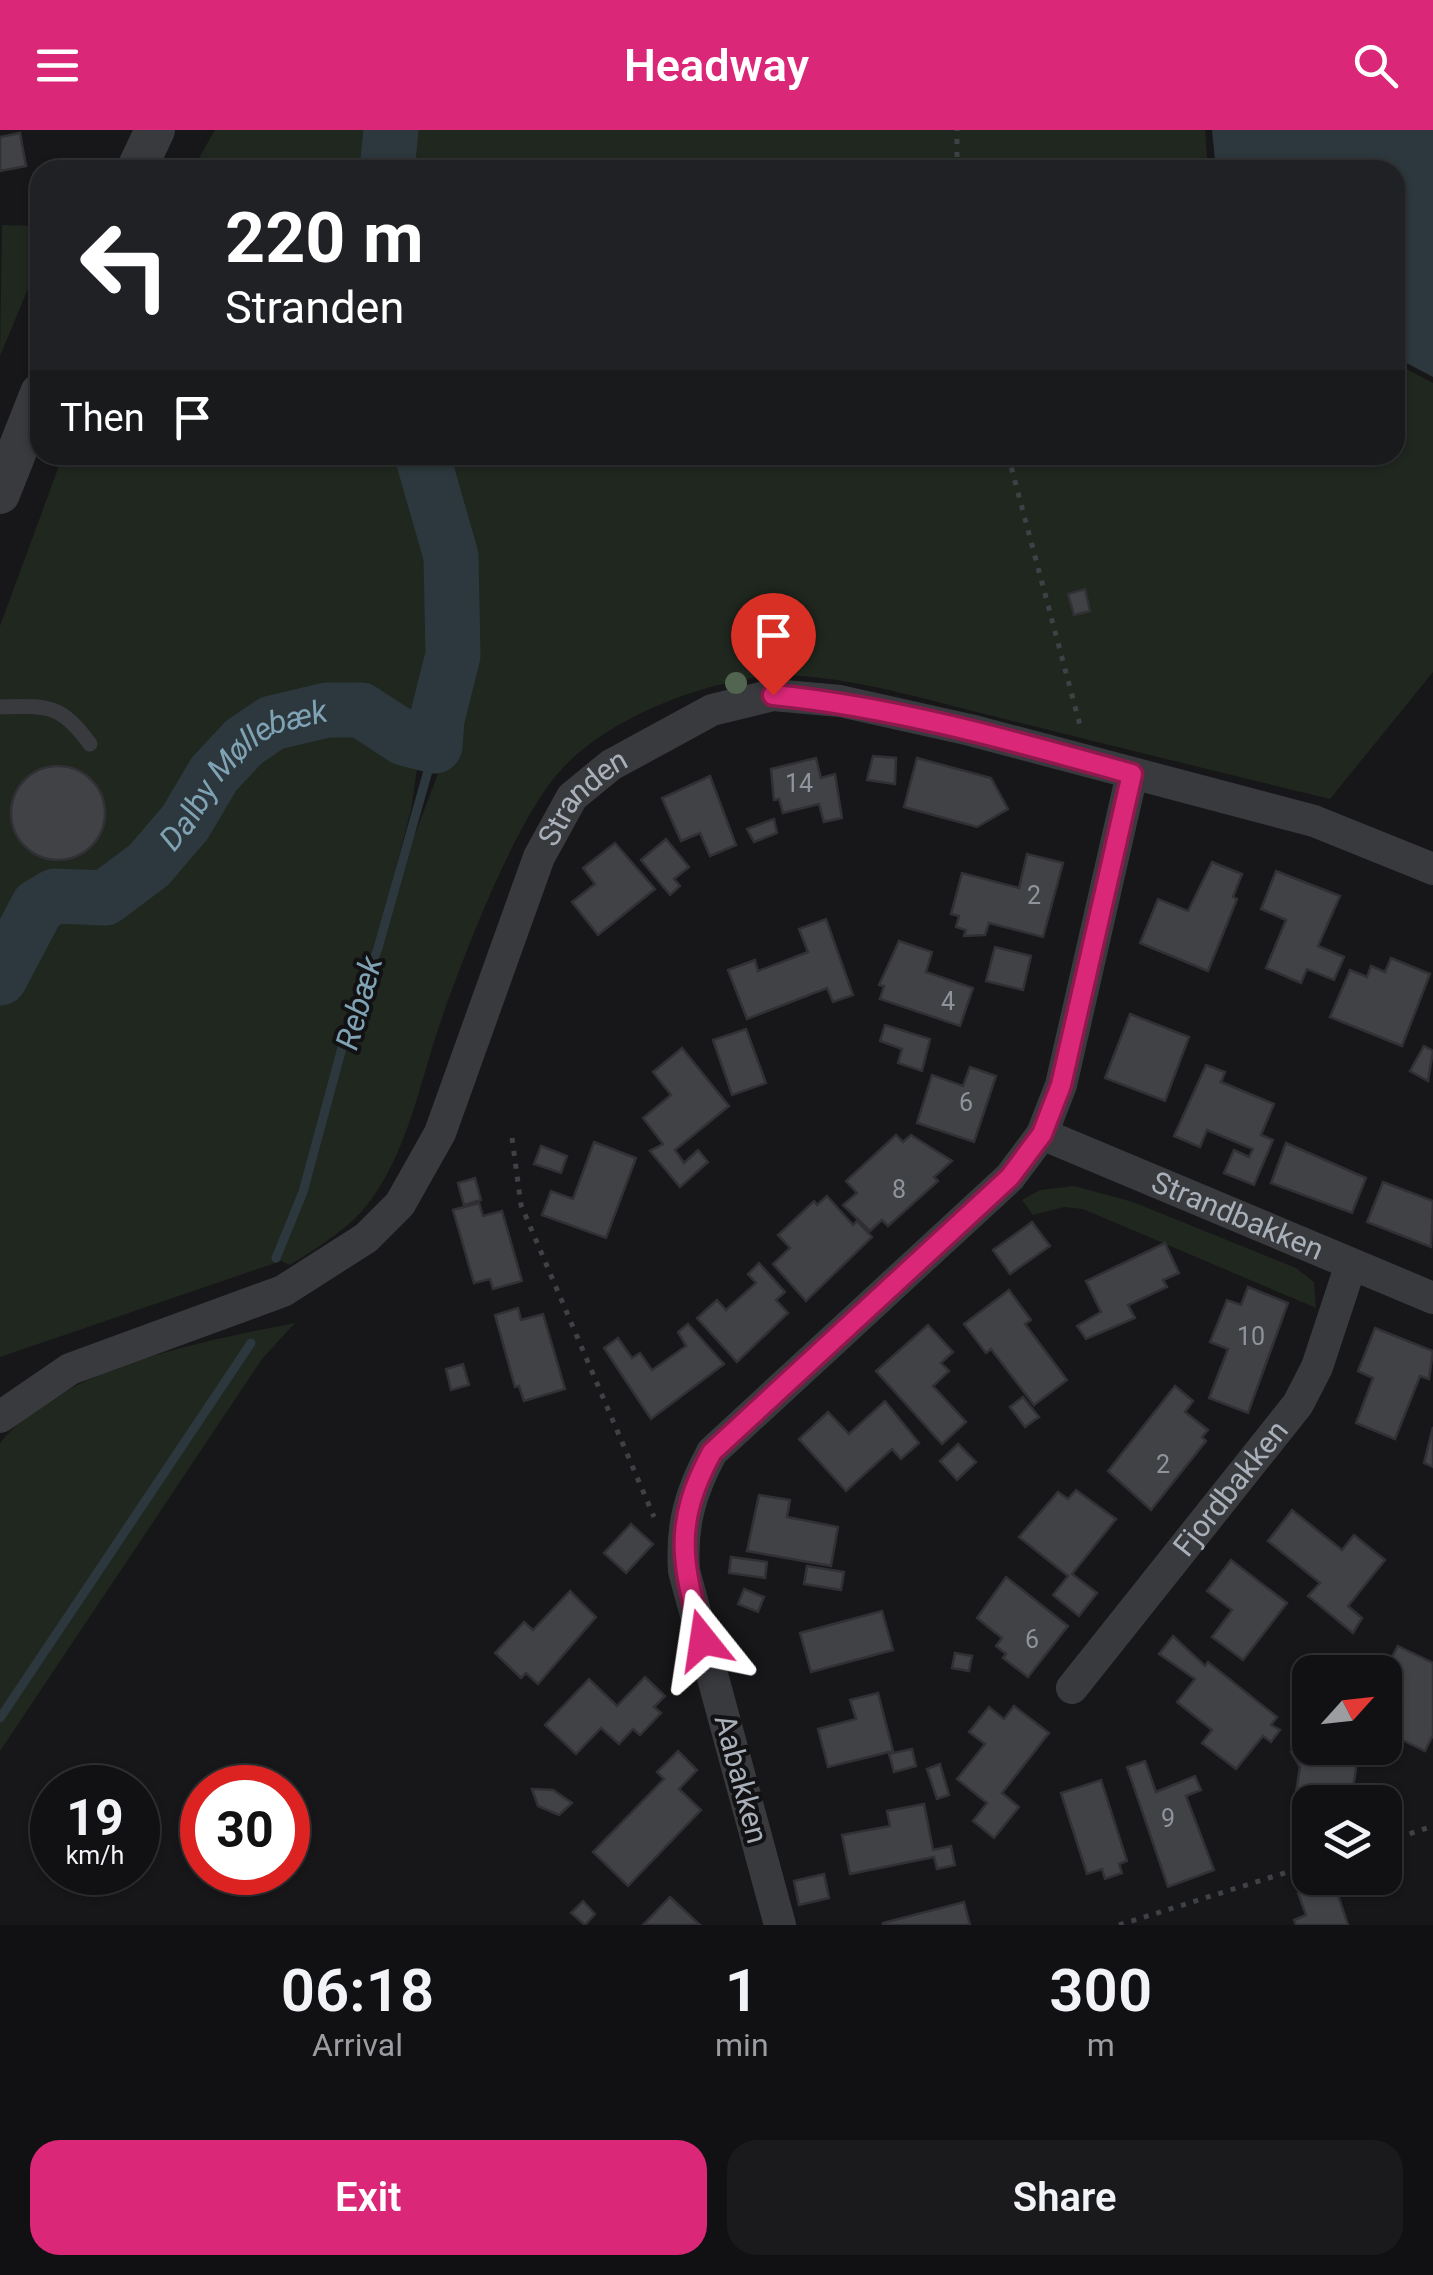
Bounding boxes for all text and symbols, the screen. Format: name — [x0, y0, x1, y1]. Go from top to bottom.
icon: menu — [30, 38, 85, 93]
icon: search — [1348, 38, 1403, 93]
text: Headway — [624, 39, 809, 92]
text: 220 m — [225, 197, 424, 279]
icon: left — [60, 200, 190, 330]
text: Stranden — [225, 281, 404, 334]
icon: arrive — [165, 390, 220, 445]
text: Then — [60, 396, 145, 440]
pin — [731, 593, 816, 696]
icon: arrive — [746, 608, 801, 663]
water label: Dalby Møllebæk — [151, 691, 332, 858]
street label: Stranden — [531, 742, 633, 852]
house number: 14 — [785, 769, 813, 798]
house number: 2 — [1027, 881, 1041, 910]
water label: Rebæk — [328, 951, 391, 1054]
house number: 4 — [941, 987, 955, 1016]
house number: 6 — [959, 1088, 973, 1117]
street label: Strandbakken — [1147, 1164, 1329, 1267]
house number: 8 — [892, 1175, 906, 1204]
house number: 10 — [1237, 1322, 1265, 1351]
street label: Fjordbakken — [1166, 1413, 1295, 1563]
house number: 2 — [1156, 1450, 1170, 1479]
position arrow — [651, 1588, 755, 1692]
house number: 6 — [1025, 1625, 1039, 1654]
north arrow — [1292, 1655, 1402, 1765]
map controls — [1292, 1655, 1402, 1895]
street label: Aabakken — [708, 1711, 775, 1847]
speed limit sign: 30 — [180, 1765, 310, 1895]
button: layers — [1292, 1785, 1402, 1895]
text: 19 — [66, 1789, 124, 1847]
house number: 9 — [1161, 1804, 1175, 1833]
text: km/h — [66, 1841, 124, 1870]
text: 06:18 — [281, 1955, 434, 2026]
text: 1 — [725, 1955, 759, 2026]
text: 300 — [1049, 1955, 1152, 2026]
text: Arrival — [312, 2026, 403, 2064]
text: min — [715, 2026, 769, 2064]
text: m — [1087, 2026, 1115, 2064]
button: Exit — [30, 2140, 707, 2255]
button: Share — [727, 2140, 1403, 2255]

